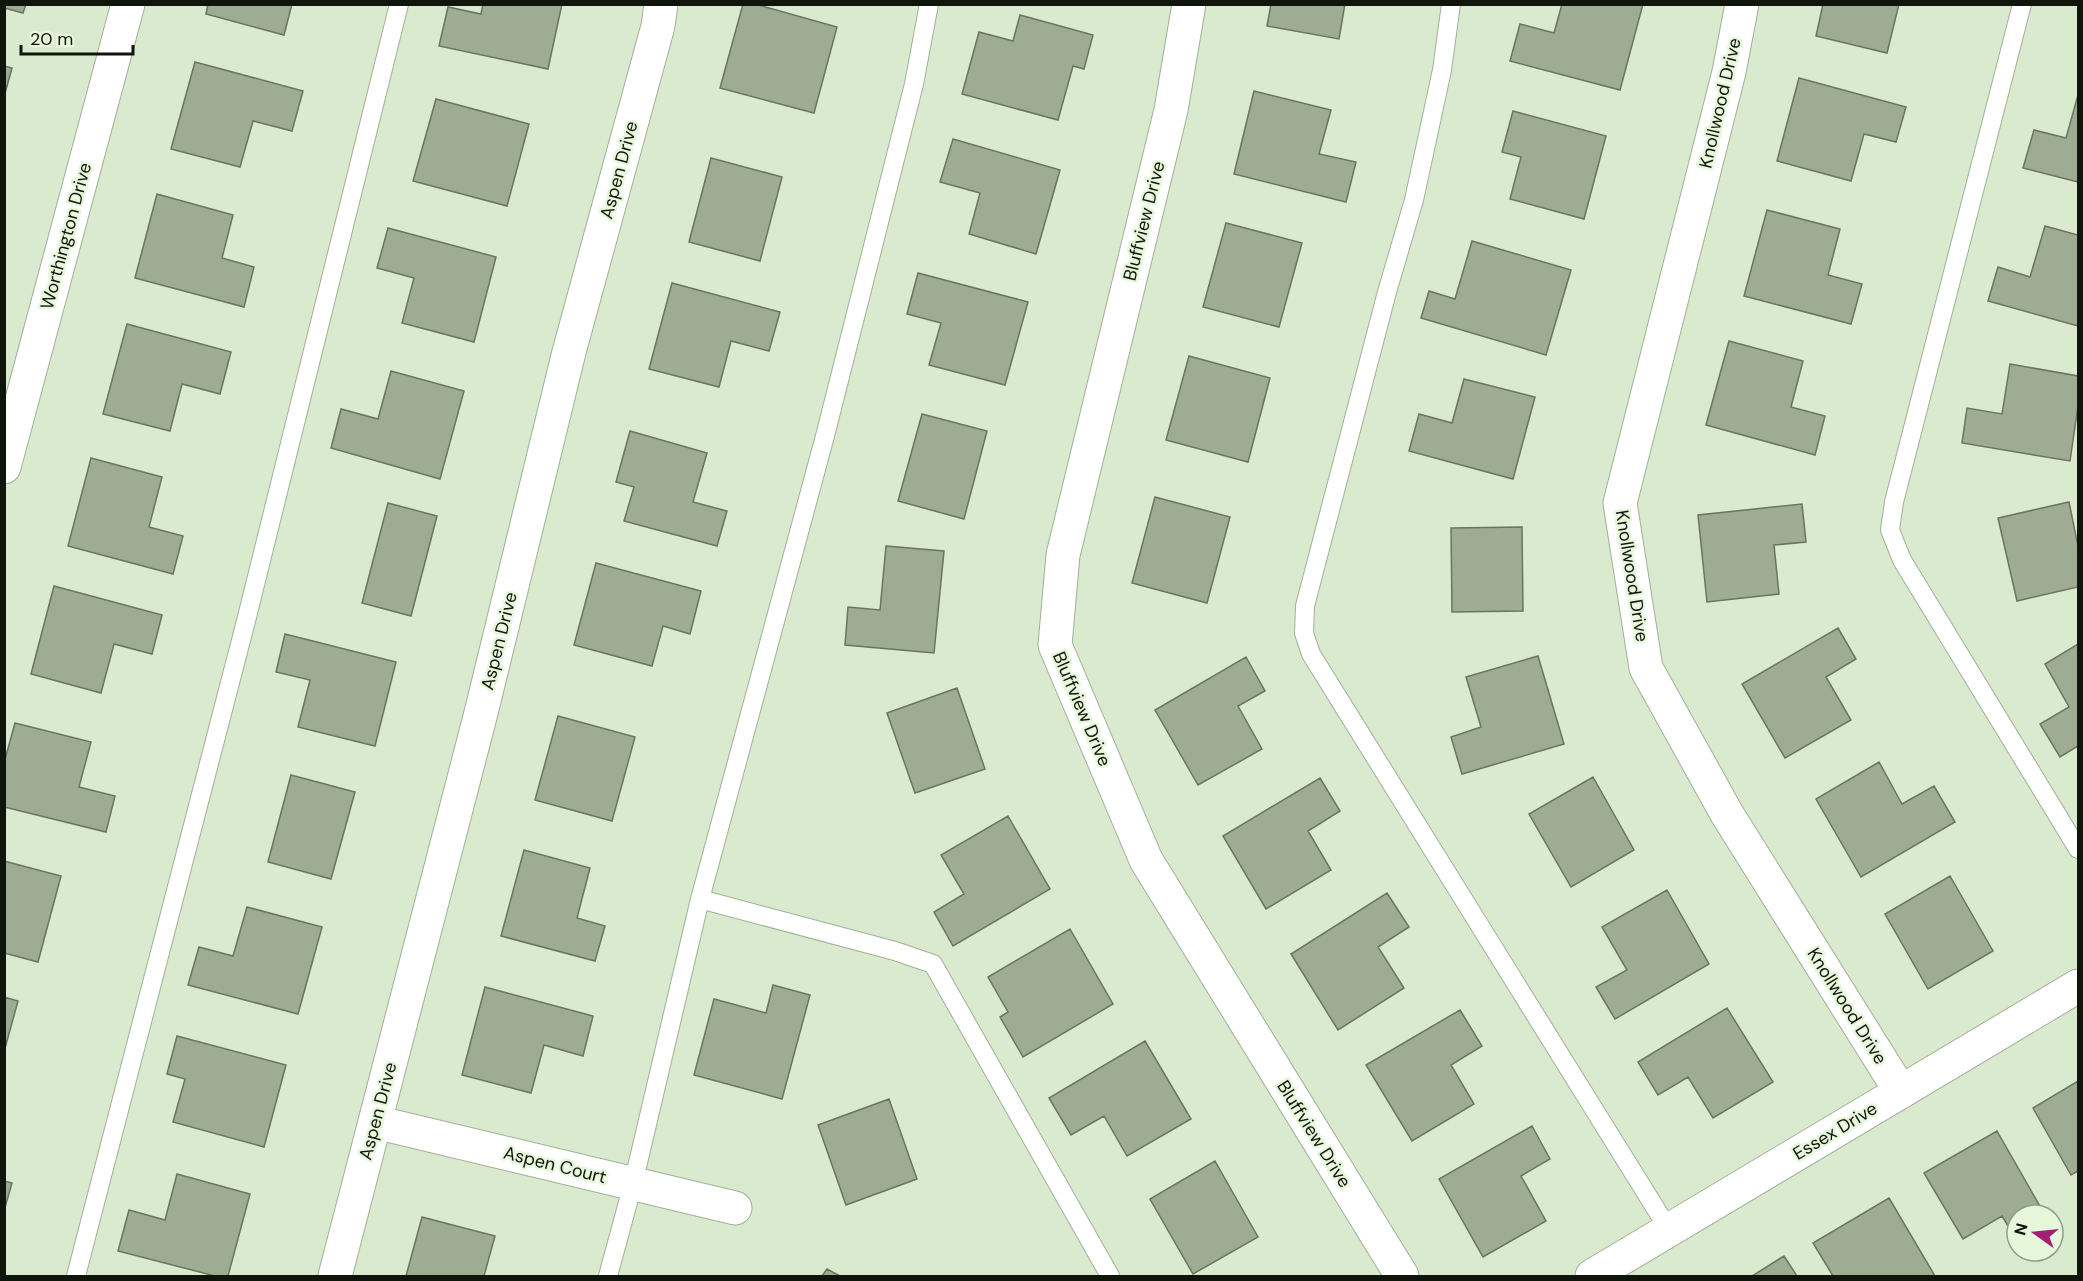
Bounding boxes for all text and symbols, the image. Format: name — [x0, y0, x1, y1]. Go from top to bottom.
scale bar — [21, 18, 134, 56]
text: 20 m — [30, 27, 73, 51]
street label: Knollwood Drive — [1693, 36, 1747, 170]
street label: Aspen Drive — [594, 118, 644, 222]
street label: Bluffview Drive — [1118, 159, 1170, 283]
street label: Worthington Drive — [35, 160, 97, 312]
street label: Knollwood Drive — [1610, 508, 1654, 644]
street label: Aspen Drive — [475, 589, 523, 693]
street label: Bluffview Drive — [1047, 648, 1117, 770]
street label: Knollwood Drive — [1802, 943, 1892, 1069]
street label: Aspen Drive — [353, 1059, 403, 1163]
street label: Bluffview Drive — [1271, 1076, 1357, 1192]
street label: Essex Drive — [1788, 1096, 1882, 1166]
street label: Aspen Court — [501, 1141, 609, 1189]
north arrow — [2005, 1203, 2065, 1263]
text: N — [2009, 1221, 2033, 1238]

